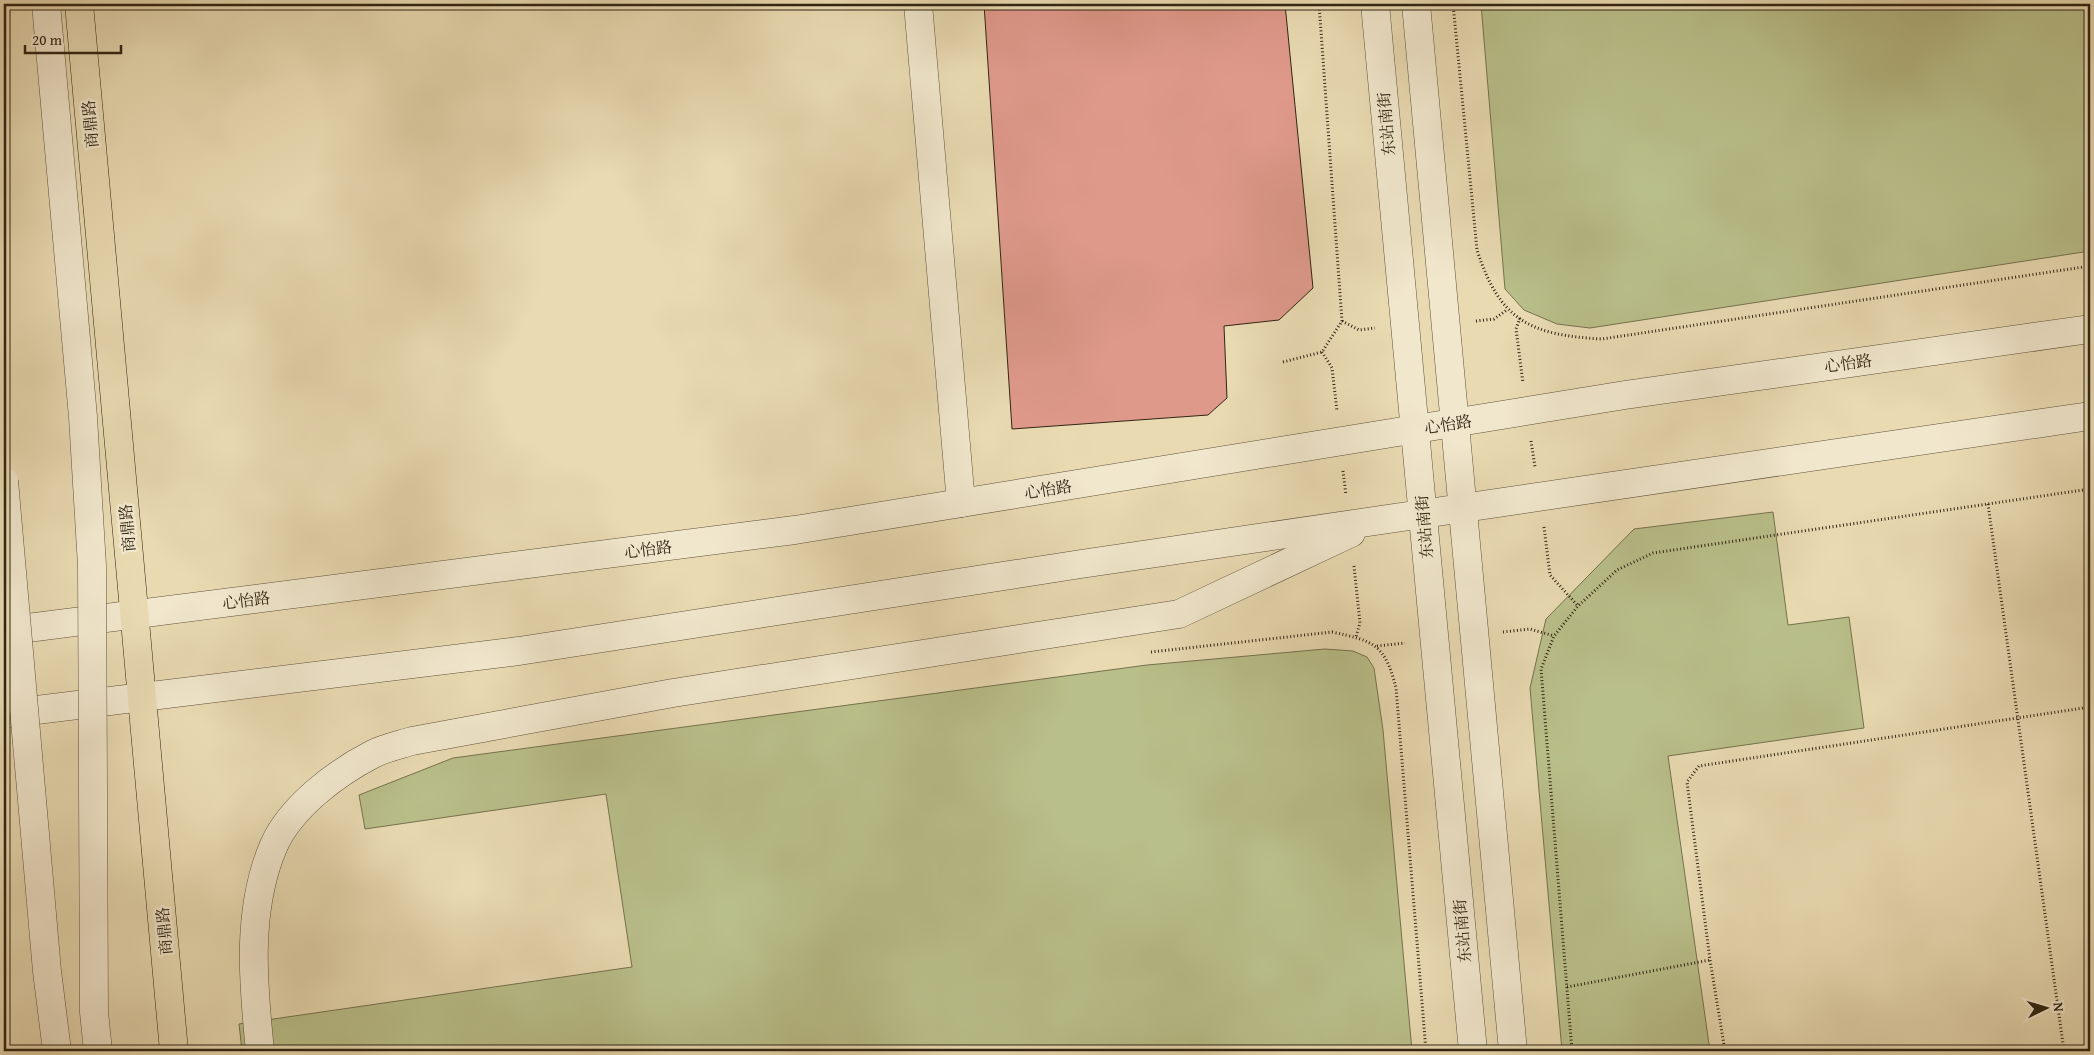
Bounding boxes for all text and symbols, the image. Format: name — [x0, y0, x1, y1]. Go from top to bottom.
scale bar — [25, 22, 121, 54]
text: 20 m — [32, 29, 63, 50]
street label: 东站南街 — [1371, 91, 1401, 157]
street label: 商鼎路 — [76, 99, 104, 149]
street label: 心怡路 — [1823, 348, 1873, 378]
street label: 心怡路 — [1422, 408, 1474, 440]
street label: 心怡路 — [1022, 473, 1074, 505]
street label: 东站南街 — [1409, 494, 1439, 560]
street label: 商鼎路 — [113, 503, 141, 553]
street label: 心怡路 — [623, 534, 673, 564]
street label: 心怡路 — [221, 585, 271, 615]
street label: 东站南街 — [1447, 898, 1477, 964]
street label: 商鼎路 — [150, 906, 178, 956]
north arrow — [2022, 982, 2072, 1032]
text: N — [2049, 1001, 2069, 1013]

